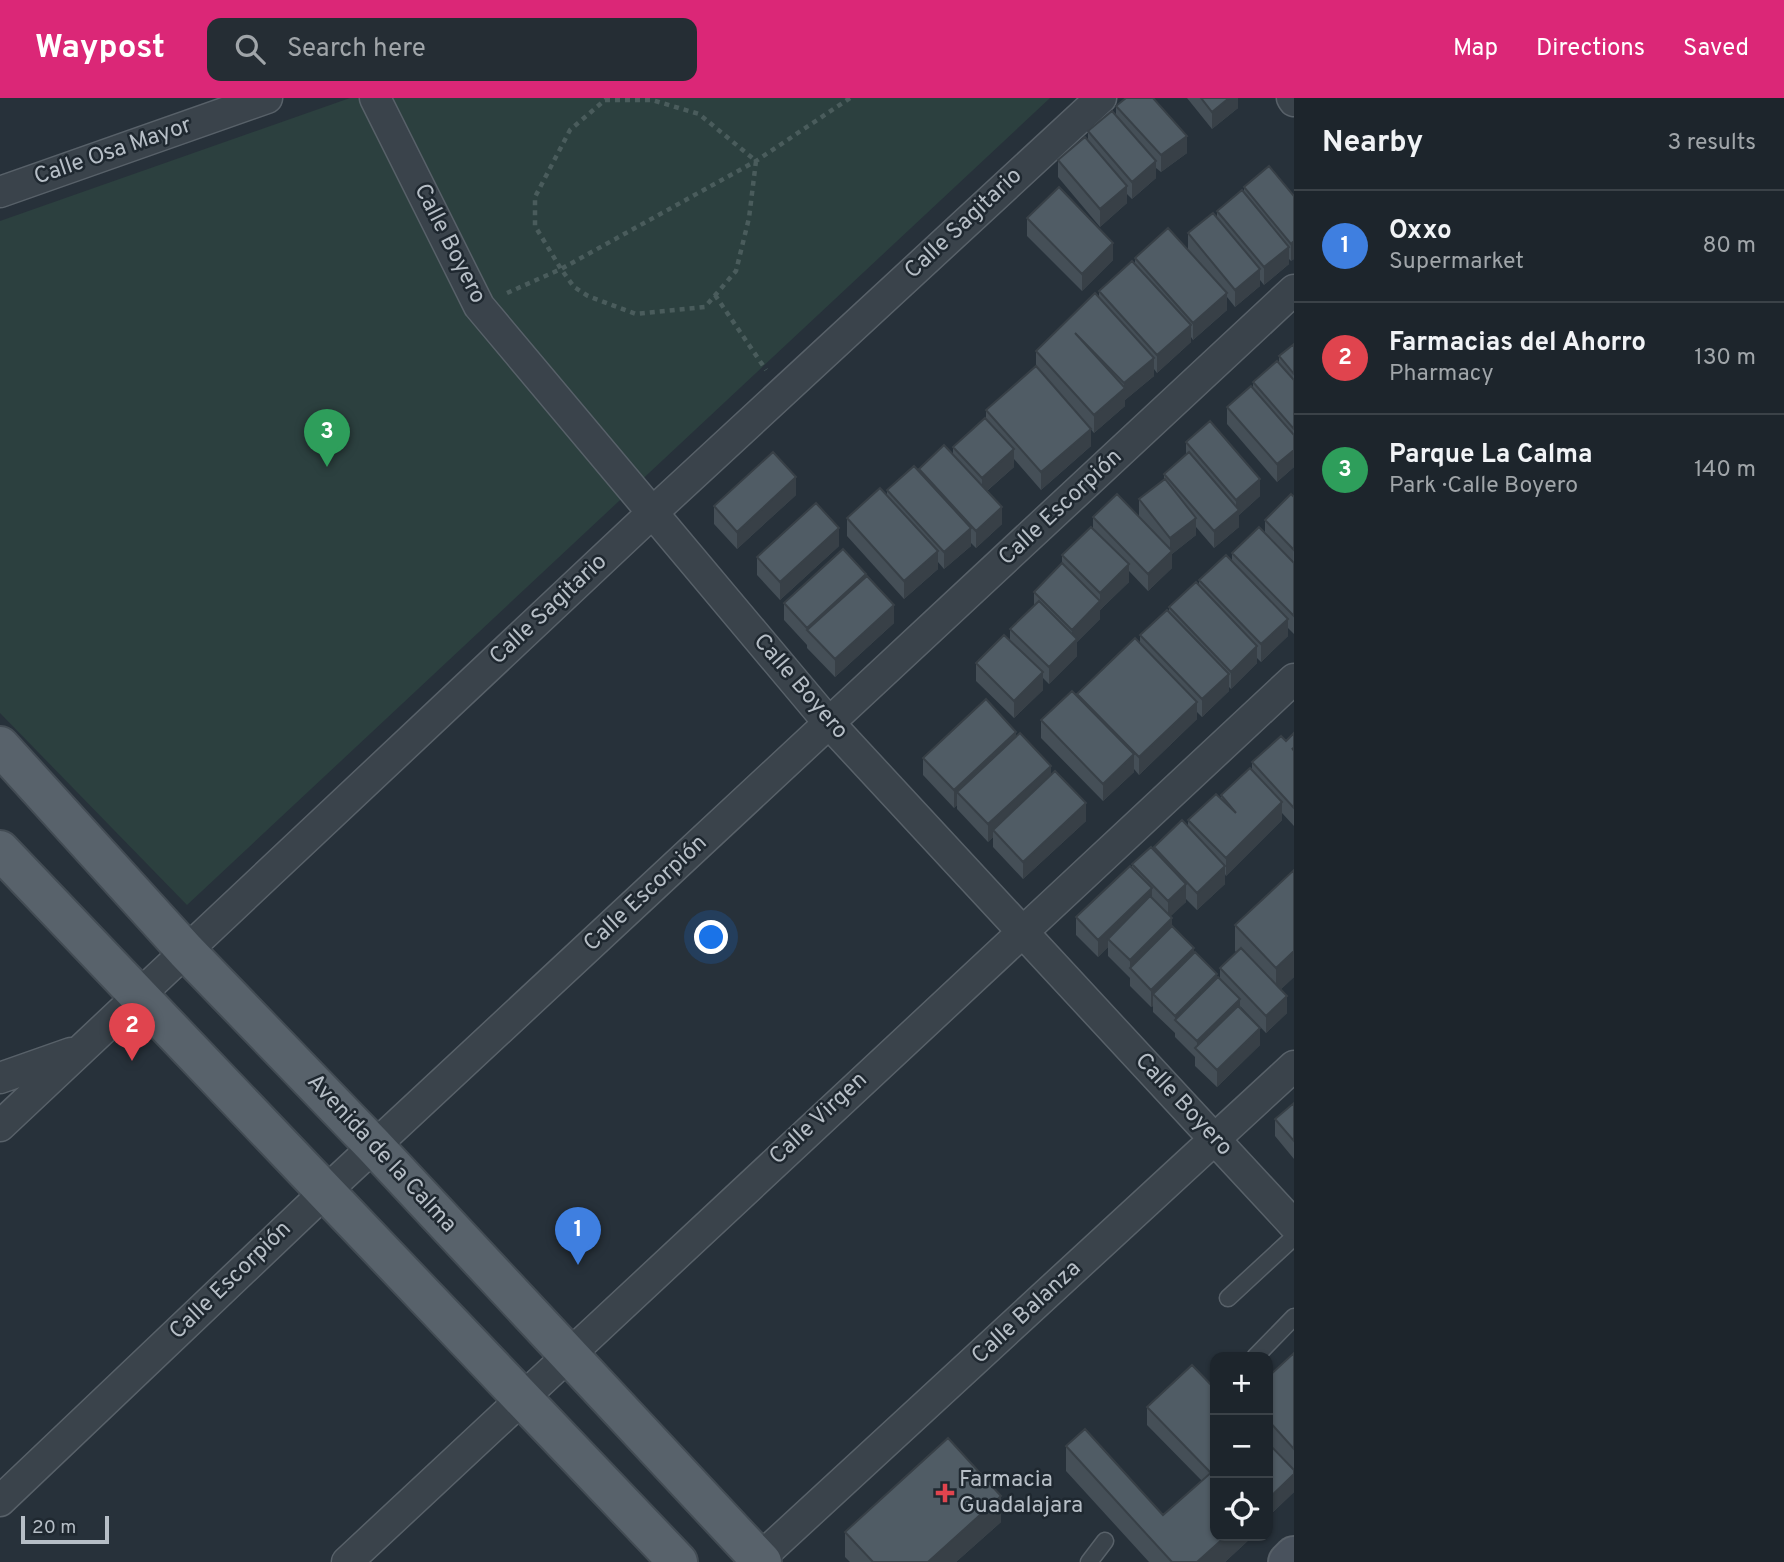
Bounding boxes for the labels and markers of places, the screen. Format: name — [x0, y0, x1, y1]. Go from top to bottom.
pin: 3 — [304, 409, 350, 467]
pin: 2 — [109, 1003, 155, 1061]
pin: 1 — [555, 1207, 601, 1265]
place label: Farmacia Guadalajara — [959, 1466, 1083, 1521]
marker: Farmacia Guadalajara — [937, 1485, 953, 1501]

